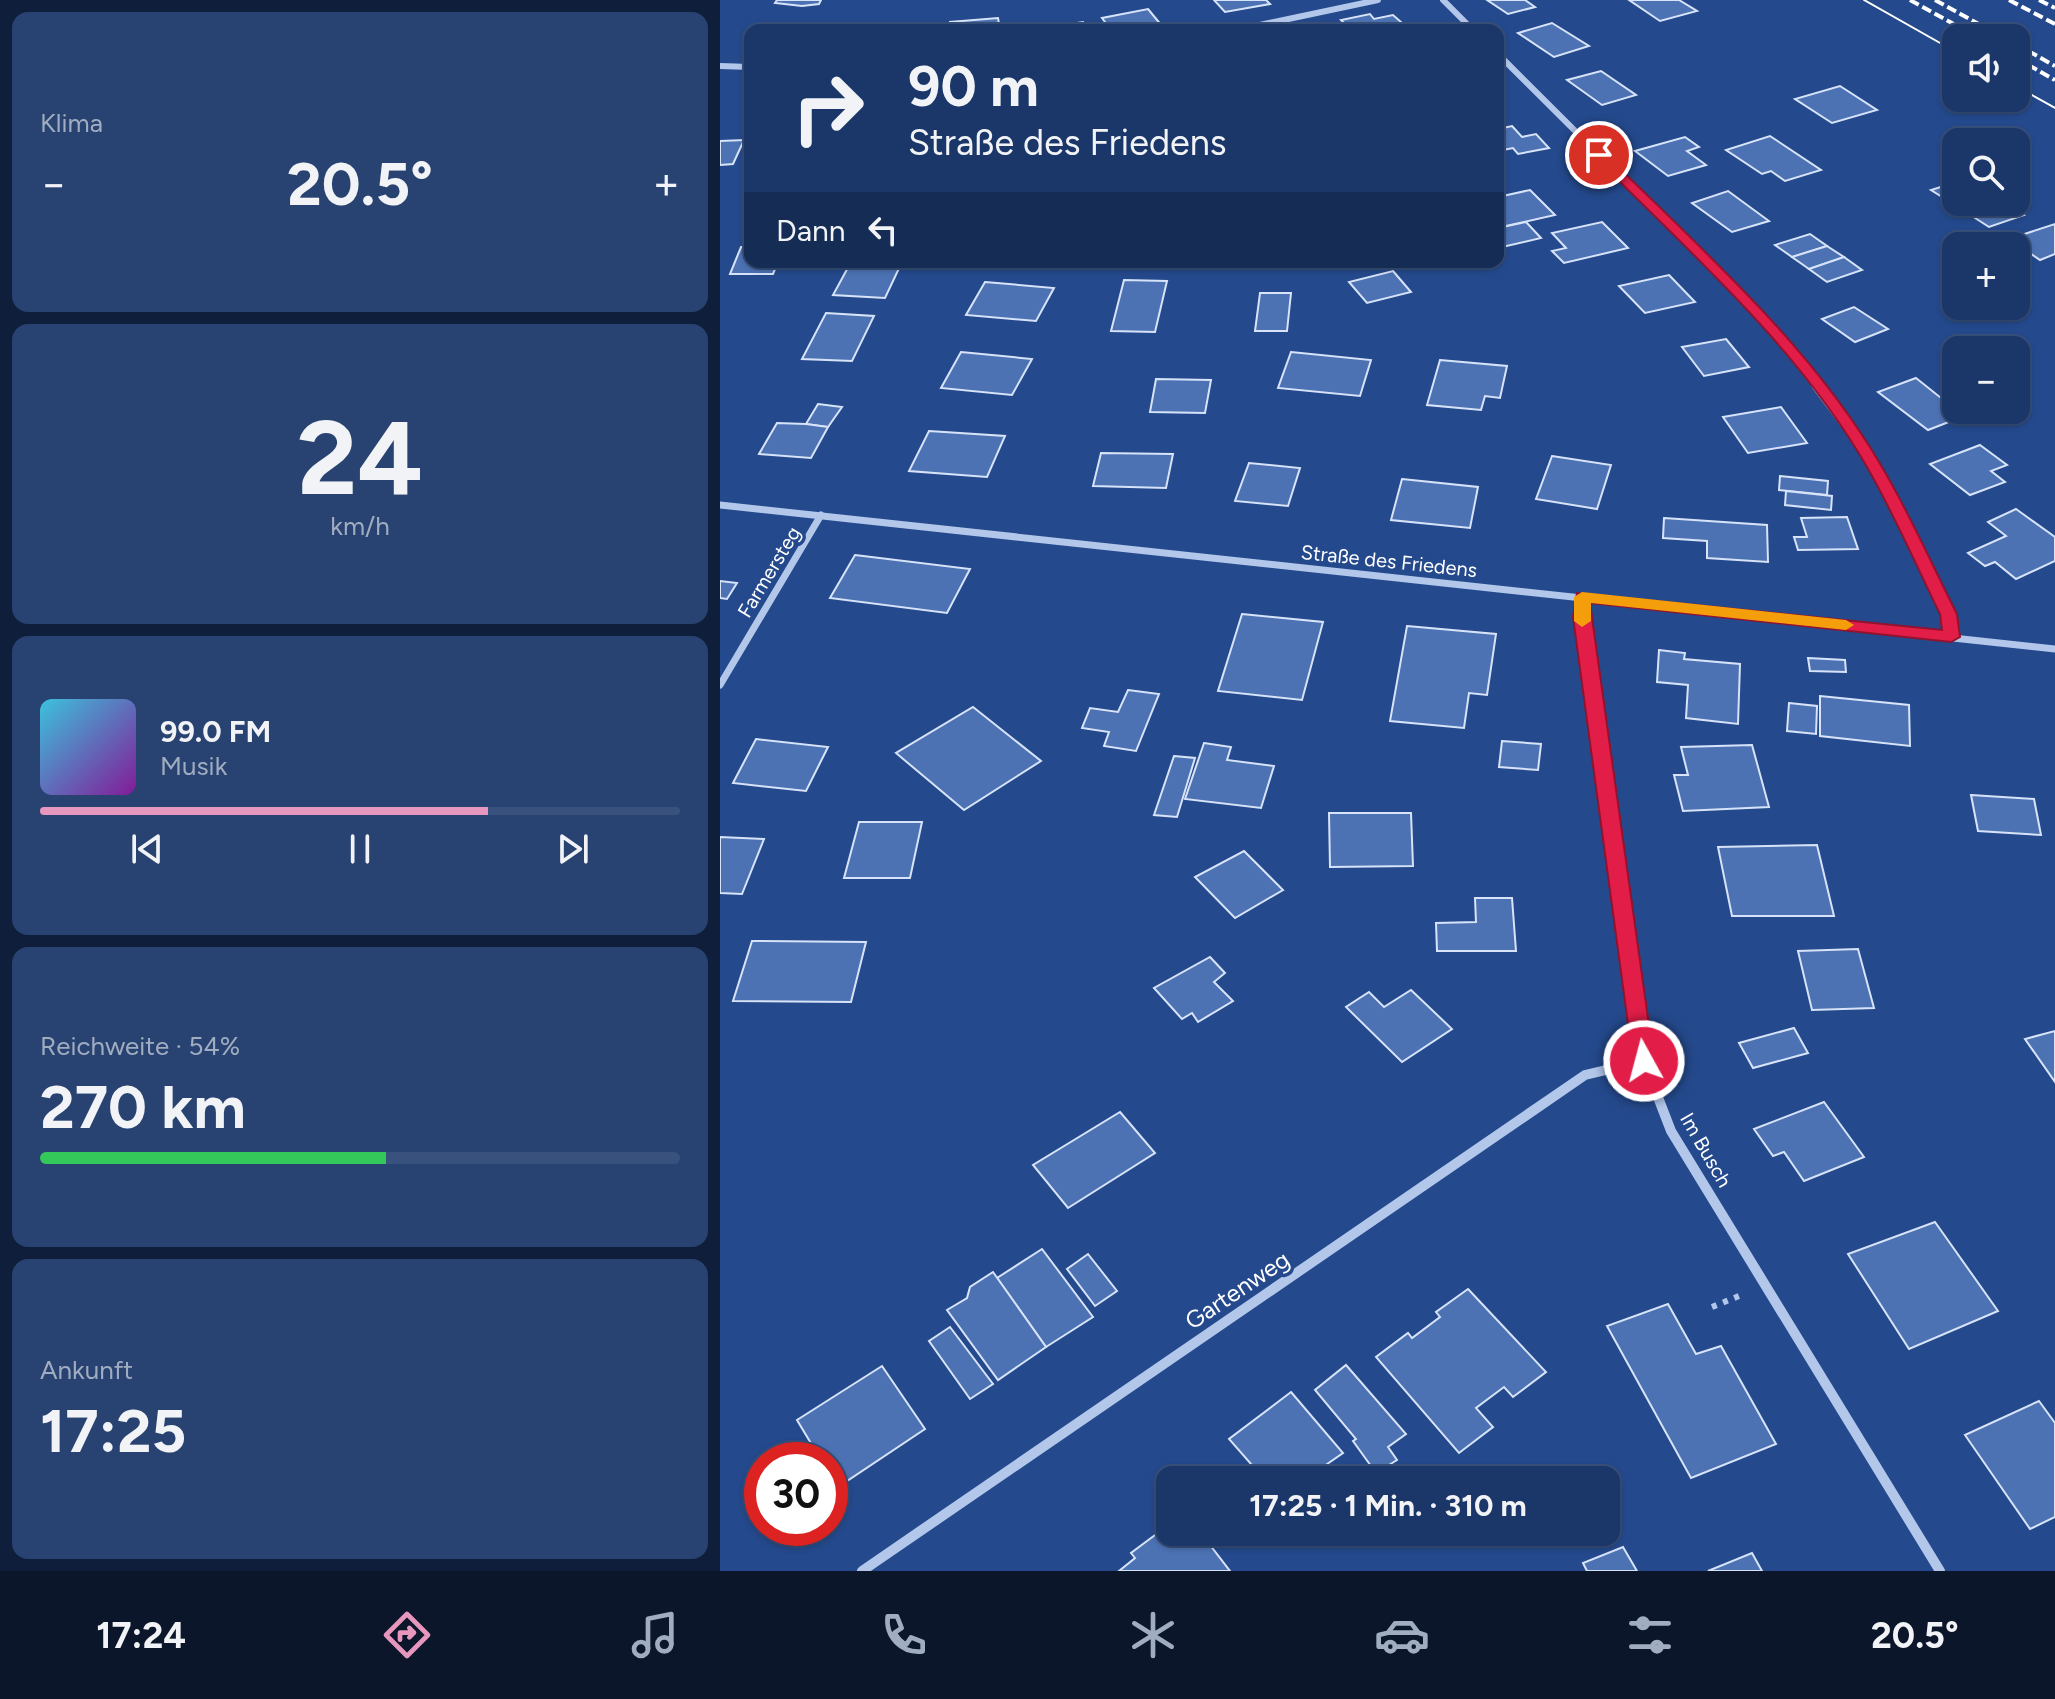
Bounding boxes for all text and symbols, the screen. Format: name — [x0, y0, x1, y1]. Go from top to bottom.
map controls — [1942, 24, 2030, 424]
button: sound — [1942, 24, 2030, 112]
text: 90 m — [908, 53, 1039, 120]
icon: right — [776, 56, 880, 160]
text: Klima — [40, 107, 103, 139]
text: Straße des Friedens — [908, 121, 1227, 164]
pin — [1565, 121, 1633, 189]
button: search — [1942, 128, 2030, 216]
icon: arrive — [1577, 133, 1621, 177]
text: 20.5° — [287, 148, 433, 220]
text: − — [40, 157, 67, 210]
text: + — [653, 157, 680, 210]
icon: left — [861, 208, 905, 252]
text: Dann — [776, 212, 845, 249]
button: + — [1942, 232, 2030, 320]
button: − — [1942, 336, 2030, 424]
text: 24 — [297, 395, 423, 520]
text: km/h — [330, 510, 390, 542]
street label: Farmersteg — [732, 522, 806, 622]
street label: Straße des Friedens — [1300, 540, 1478, 582]
text: 99.0 FM — [160, 713, 271, 750]
text: Musik — [160, 750, 227, 782]
icon: previous — [125, 827, 169, 871]
icon: pause — [338, 827, 382, 871]
icon: next — [551, 827, 595, 871]
position arrow — [1602, 1019, 1686, 1103]
text: Reichweite · 54% — [40, 1030, 240, 1062]
text: 270 km — [40, 1071, 246, 1143]
street label: Im Busch — [1675, 1108, 1737, 1192]
street label: Gartenweg — [1179, 1245, 1295, 1335]
text: Ankunft — [40, 1354, 133, 1386]
text: 17:25 — [40, 1395, 186, 1467]
speed limit sign: 30 — [744, 1442, 848, 1546]
text: 17:25 · 1 Min. · 310 m — [1249, 1487, 1527, 1524]
icon: directions — [379, 1607, 435, 1663]
icon: music — [627, 1607, 683, 1663]
icon: phone — [876, 1607, 932, 1663]
icon: climate — [1125, 1607, 1181, 1663]
icon: car — [1374, 1607, 1430, 1663]
icon: filters — [1622, 1607, 1678, 1663]
text: 17:24 — [96, 1614, 186, 1657]
text: 20.5° — [1871, 1614, 1959, 1657]

